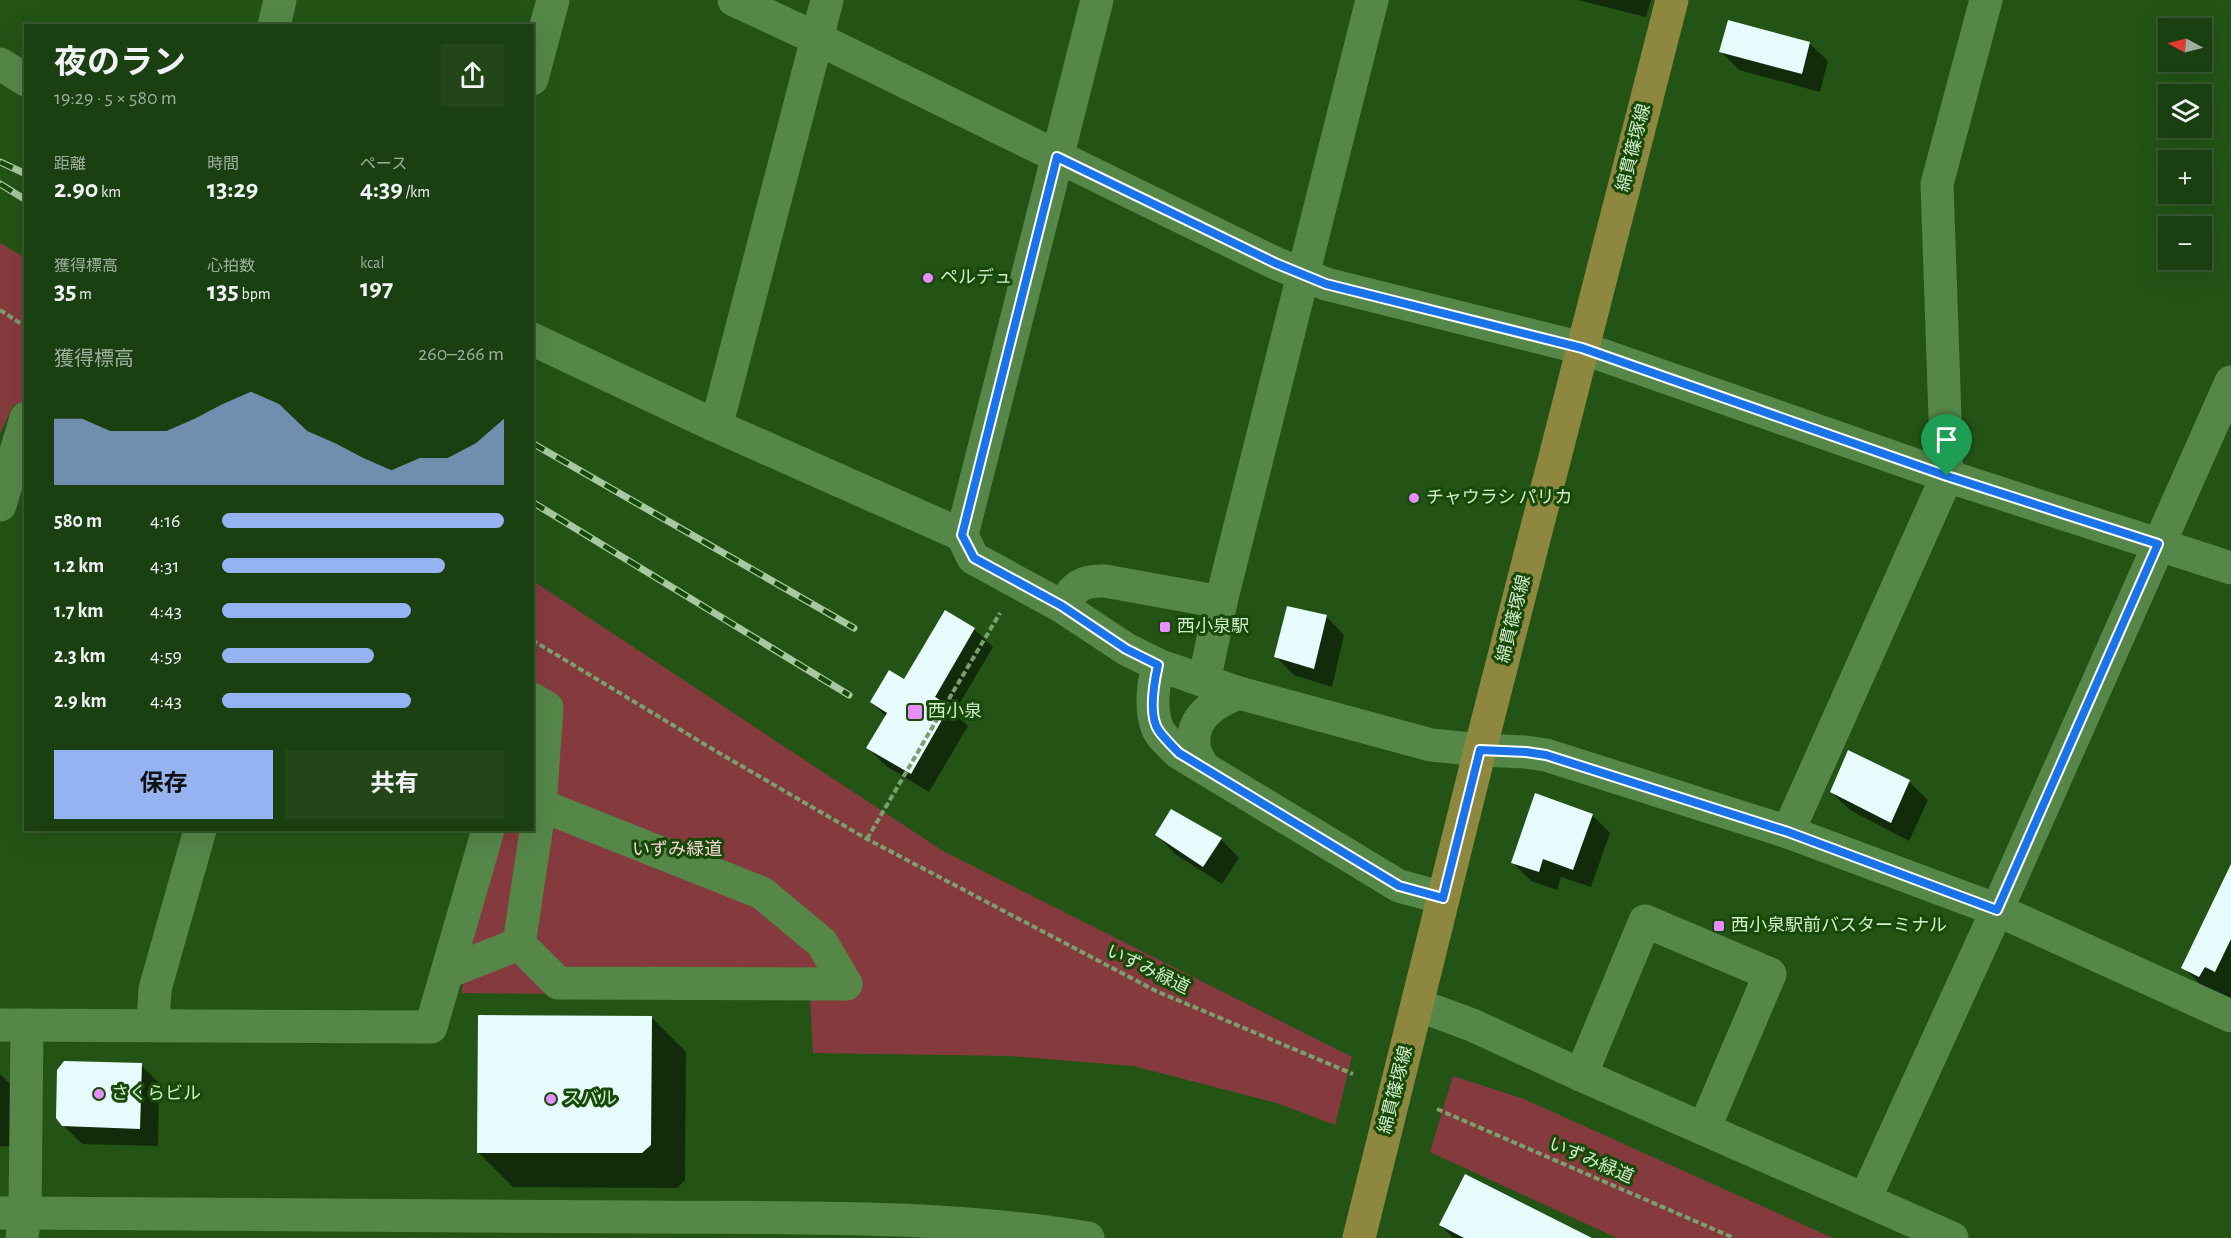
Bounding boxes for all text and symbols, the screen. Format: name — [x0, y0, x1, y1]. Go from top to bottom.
north arrow — [2158, 18, 2212, 72]
map controls — [2158, 18, 2212, 270]
button: share — [441, 44, 504, 107]
text: 夜のラン — [54, 47, 186, 80]
button: layers — [2158, 84, 2212, 138]
text: 19:29 · 5 × 580 m — [54, 88, 177, 108]
street label: 綿貫篠塚線 — [1612, 102, 1654, 194]
button: + — [2158, 150, 2212, 204]
text: 距離 — [54, 156, 86, 172]
text: 時間 — [207, 156, 239, 172]
text: ペース — [360, 156, 407, 172]
text: 2.90 — [54, 176, 98, 202]
text: 13:29 — [207, 176, 258, 202]
text: 4:39 — [360, 176, 403, 202]
text: km — [98, 184, 121, 200]
text: /km — [403, 184, 430, 200]
button: − — [2158, 216, 2212, 270]
text: kcal — [360, 255, 384, 271]
text: 獲得標高 — [54, 258, 118, 274]
text: 心拍数 — [207, 258, 255, 274]
place label: ペルデュ — [940, 267, 1012, 287]
marker: ペルデュ — [921, 271, 935, 285]
text: 197 — [360, 275, 393, 301]
text: 35 — [54, 278, 76, 304]
text: 135 — [207, 278, 239, 304]
text: m — [76, 286, 92, 302]
text: bpm — [239, 286, 270, 302]
text: 260–266 m — [418, 344, 504, 364]
text: 獲得標高 — [54, 349, 134, 369]
pin — [1921, 414, 1972, 476]
icon: arrive — [1930, 423, 1963, 456]
place label: チャウラシ パリカ — [1426, 489, 1572, 507]
marker: チャウラシ パリカ — [1407, 491, 1421, 505]
text: 580 m — [54, 511, 102, 531]
text: 4:16 — [150, 511, 180, 531]
text: 1.2 km — [54, 556, 104, 576]
text: 4:31 — [150, 556, 179, 576]
street label: 綿貫篠塚線 — [1492, 573, 1534, 665]
text: 1.7 km — [54, 601, 103, 621]
text: 4:43 — [150, 601, 182, 621]
place label: 西小泉駅 — [1177, 617, 1249, 636]
marker: 西小泉駅 — [1158, 620, 1172, 634]
text: 2.3 km — [54, 646, 106, 666]
text: 4:59 — [150, 646, 182, 666]
text: 2.9 km — [54, 691, 107, 711]
text: 4:43 — [150, 691, 182, 711]
place label: 西小泉 — [928, 702, 982, 721]
marker: 西小泉 — [906, 703, 924, 721]
button: 保存 — [54, 750, 273, 819]
button: 共有 — [285, 750, 504, 819]
park label: いずみ緑道 — [632, 839, 722, 859]
place label: 西小泉駅前バスターミナル — [1731, 915, 1947, 935]
marker: 西小泉駅前バスターミナル — [1712, 919, 1726, 933]
street label: いずみ緑道 — [1104, 940, 1193, 998]
street label: 綿貫篠塚線 — [1374, 1044, 1416, 1136]
place label: さくらビル — [111, 1084, 201, 1103]
marker: さくらビル — [92, 1087, 106, 1101]
place label: スバル — [563, 1089, 617, 1108]
marker: スバル — [544, 1092, 558, 1106]
street label: いずみ緑道 — [1546, 1133, 1637, 1187]

